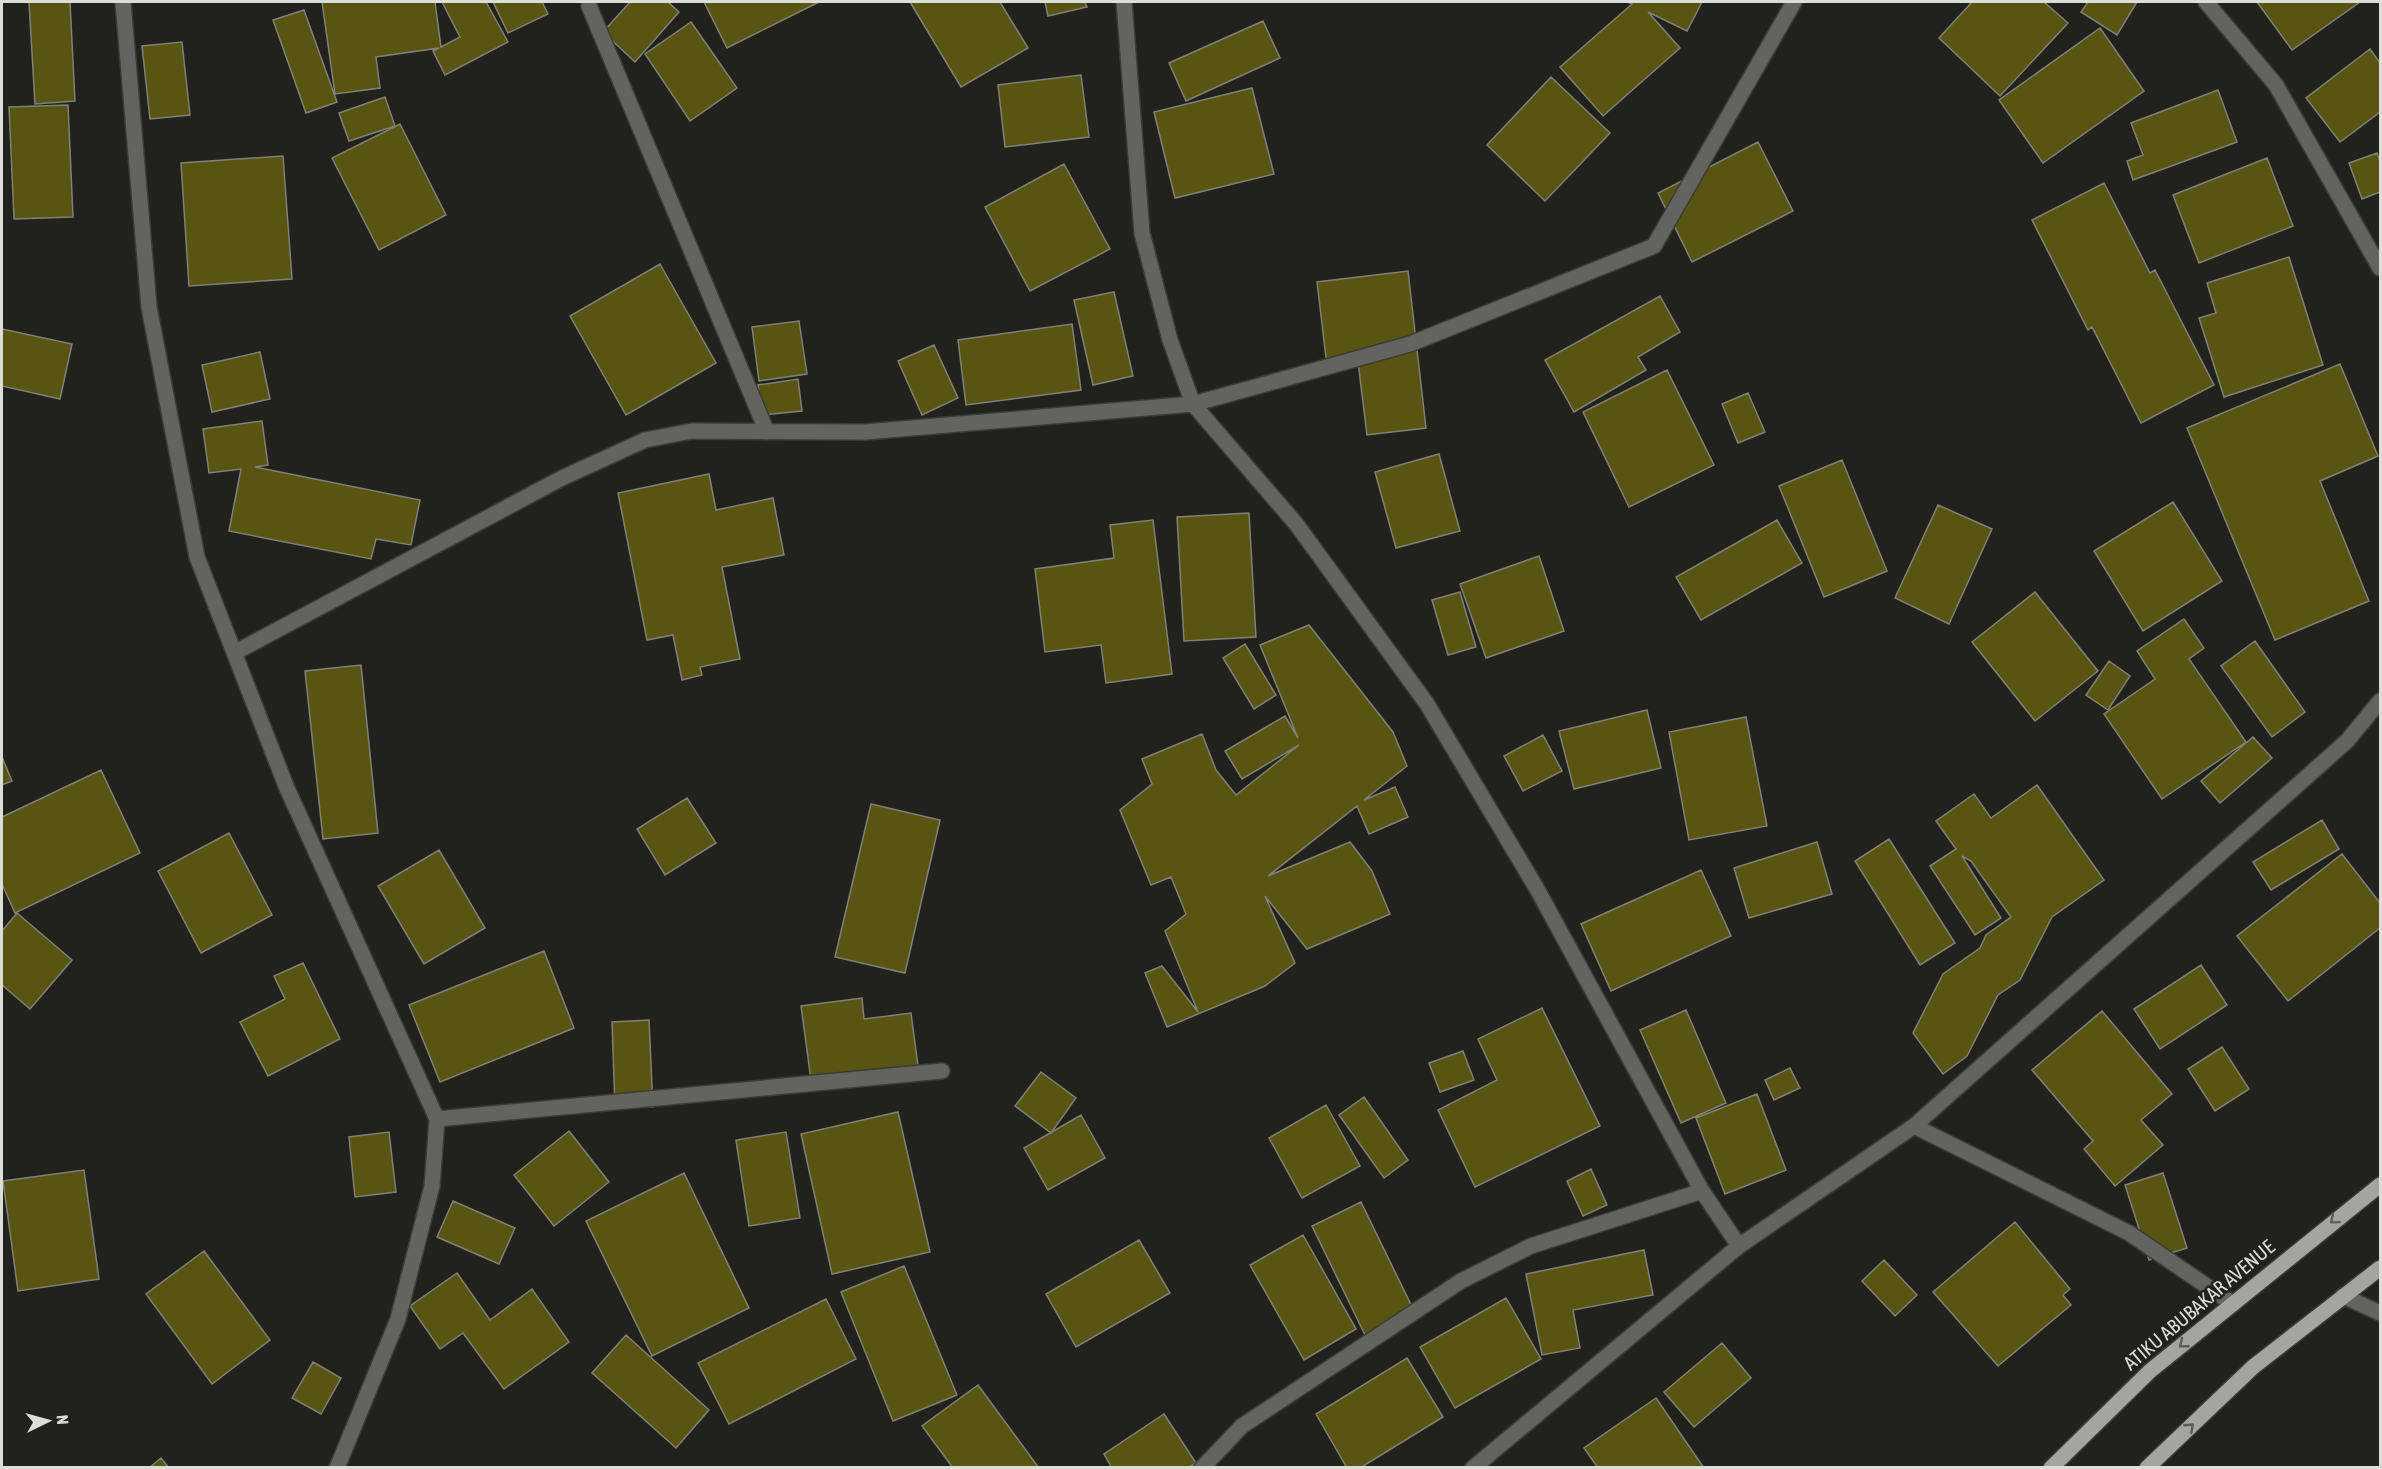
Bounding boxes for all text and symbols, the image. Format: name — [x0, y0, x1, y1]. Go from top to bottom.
one-way arrow — [2330, 1213, 2341, 1224]
street label: ATIKU ABUBAKAR AVENUE — [2119, 1235, 2279, 1374]
one-way arrow — [2179, 1336, 2190, 1347]
north arrow — [18, 1391, 78, 1451]
text: N — [54, 1414, 72, 1425]
one-way arrow — [2182, 1424, 2193, 1435]

